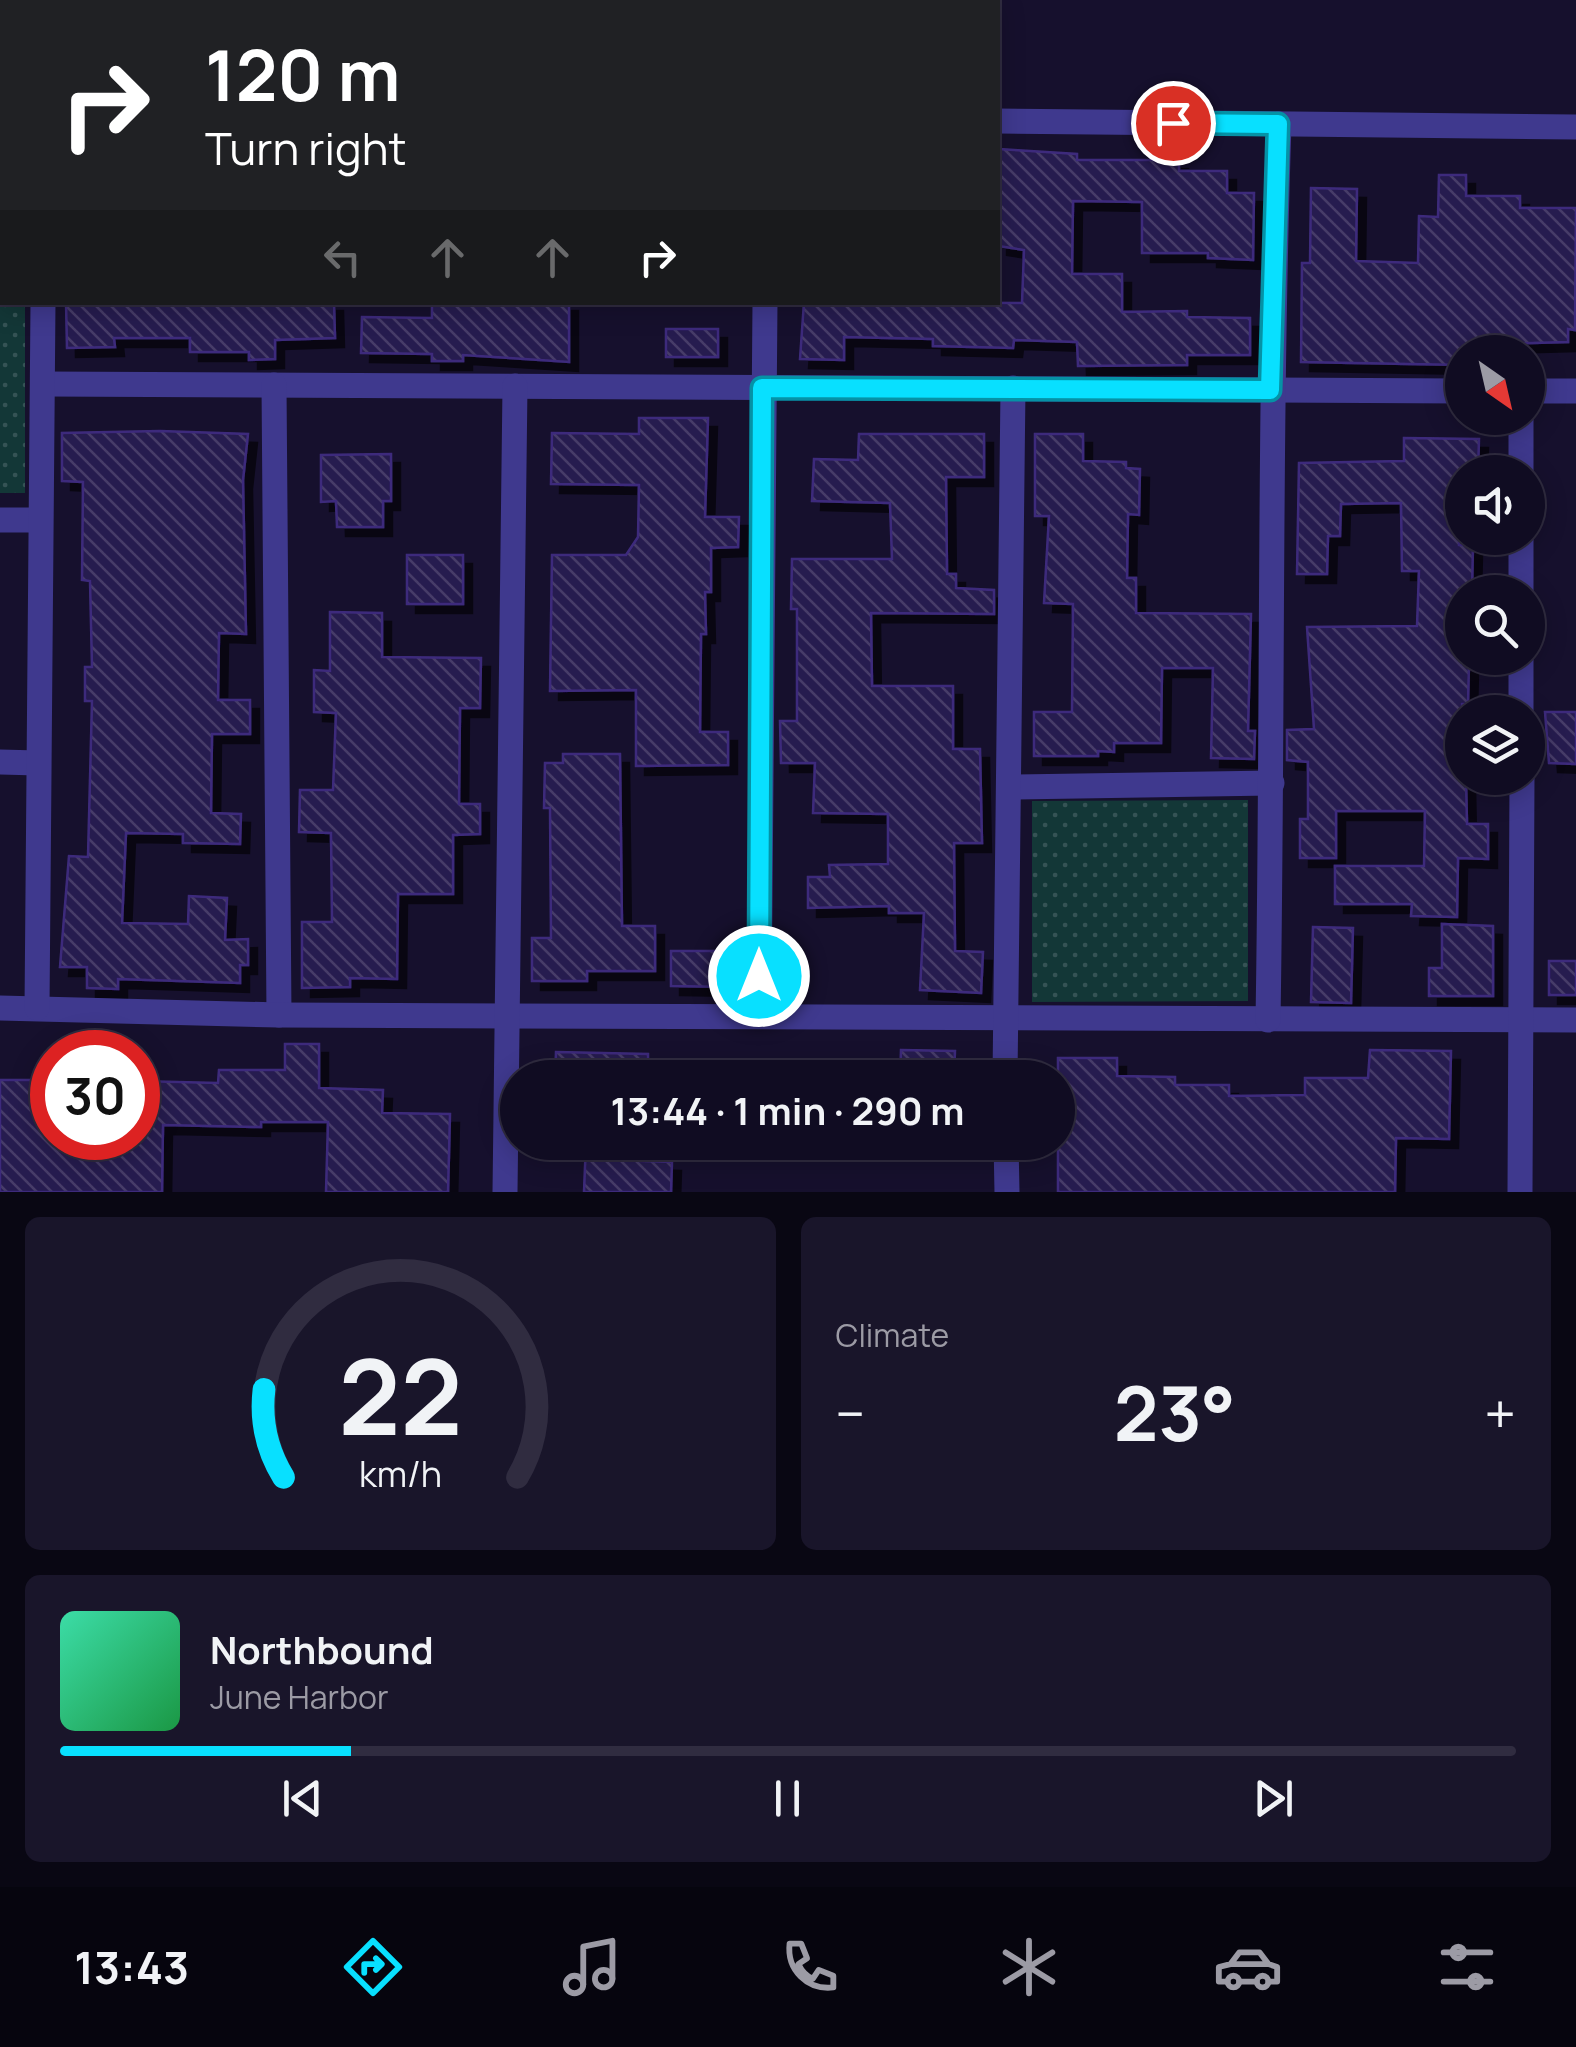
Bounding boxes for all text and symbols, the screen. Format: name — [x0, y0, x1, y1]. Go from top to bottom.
text: 120 m — [205, 26, 400, 122]
icon: right — [40, 40, 170, 170]
pin — [1131, 81, 1216, 166]
icon: arrive — [1146, 96, 1201, 151]
text: Turn right — [205, 117, 406, 179]
icon: left — [315, 230, 370, 285]
icon: ahead — [420, 230, 475, 285]
icon: ahead — [525, 230, 580, 285]
icon: right — [630, 230, 685, 285]
north arrow — [1445, 335, 1545, 435]
map controls — [1445, 335, 1545, 795]
button: sound — [1445, 455, 1545, 555]
button: search — [1445, 575, 1545, 675]
button: layers — [1445, 695, 1545, 795]
position arrow — [707, 924, 811, 1028]
speed limit sign: 30 — [30, 1030, 160, 1160]
text: 13:44 · 1 min · 290 m — [610, 1084, 965, 1136]
text: Climate — [836, 1313, 949, 1357]
text: 22 — [338, 1324, 462, 1466]
text: 23° — [1114, 1361, 1236, 1464]
text: − — [836, 1375, 865, 1451]
text: + — [1484, 1375, 1516, 1451]
text: km/h — [359, 1449, 442, 1498]
text: Northbound — [210, 1623, 434, 1675]
text: June Harbor — [210, 1675, 388, 1719]
icon: previous — [275, 1771, 330, 1826]
icon: pause — [760, 1771, 815, 1826]
icon: next — [1246, 1771, 1301, 1826]
icon: directions — [338, 1932, 408, 2002]
icon: music — [557, 1932, 627, 2002]
icon: phone — [775, 1932, 845, 2002]
icon: climate — [994, 1932, 1064, 2002]
icon: car — [1213, 1932, 1283, 2002]
icon: filters — [1432, 1932, 1502, 2002]
text: 13:43 — [74, 1936, 189, 1998]

